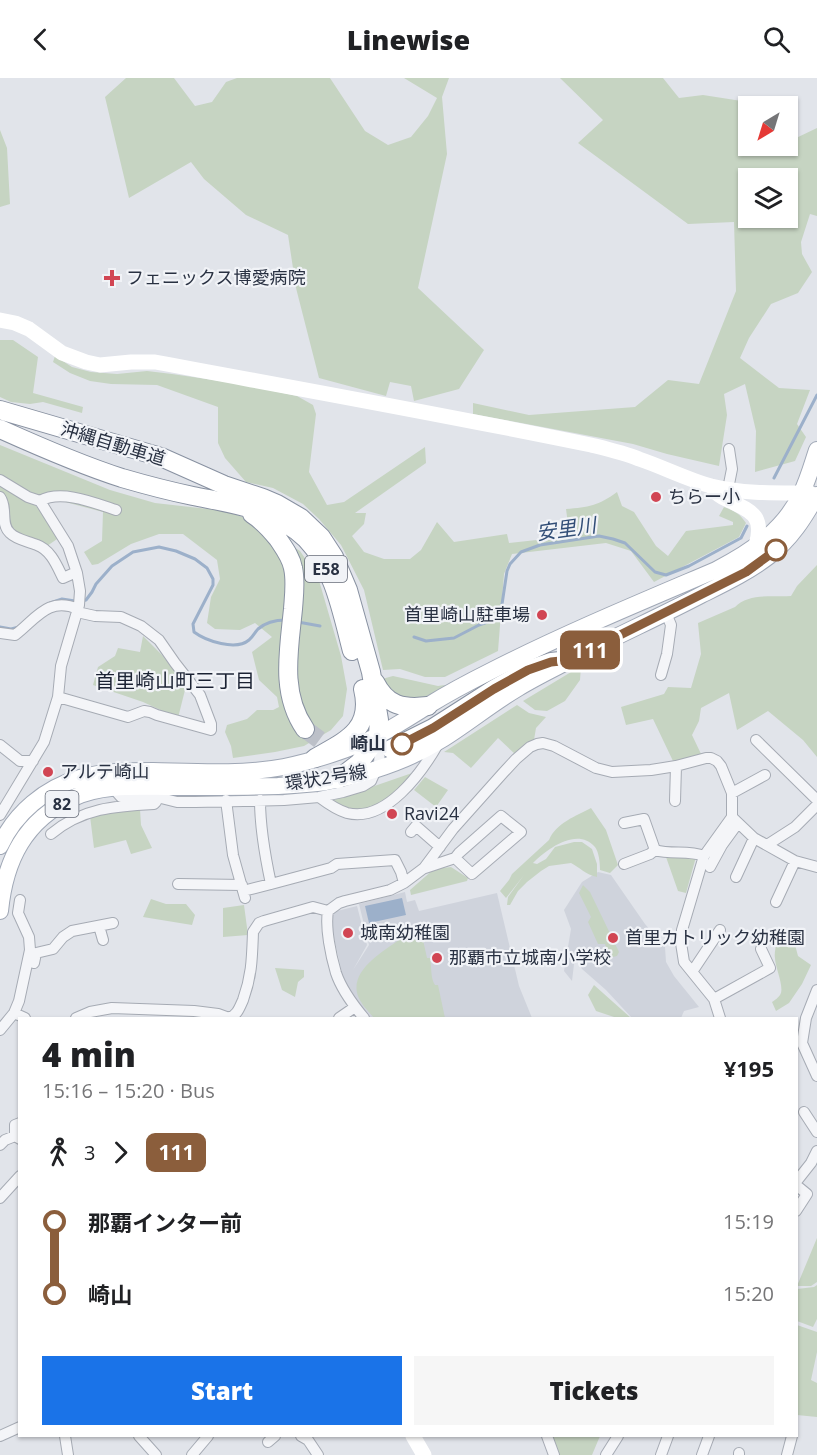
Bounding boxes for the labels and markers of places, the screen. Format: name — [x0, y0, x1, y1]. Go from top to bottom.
place label: フェニックス博愛病院 — [126, 265, 305, 289]
marker: フェニックス博愛病院 — [103, 269, 121, 287]
place label: ちらー小 — [668, 484, 740, 508]
marker: ちらー小 — [649, 490, 663, 504]
unlabelled marker — [765, 539, 787, 561]
place label: 首里崎山駐車場 — [404, 602, 530, 626]
marker: 首里崎山駐車場 — [535, 608, 549, 622]
place label: 崎山 — [350, 731, 386, 755]
marker: 崎山 — [391, 733, 413, 755]
place label: アルテ崎山 — [60, 759, 150, 783]
marker: アルテ崎山 — [41, 765, 55, 779]
place label: Ravi24 — [404, 801, 459, 825]
marker: Ravi24 — [385, 807, 399, 821]
place label: 城南幼稚園 — [360, 920, 450, 944]
place label: 首里カトリック幼稚園 — [625, 925, 805, 949]
marker: 城南幼稚園 — [341, 926, 355, 940]
marker: 首里カトリック幼稚園 — [606, 931, 620, 945]
place label: 那覇市立城南小学校 — [449, 945, 611, 969]
marker: 那覇市立城南小学校 — [430, 951, 444, 965]

